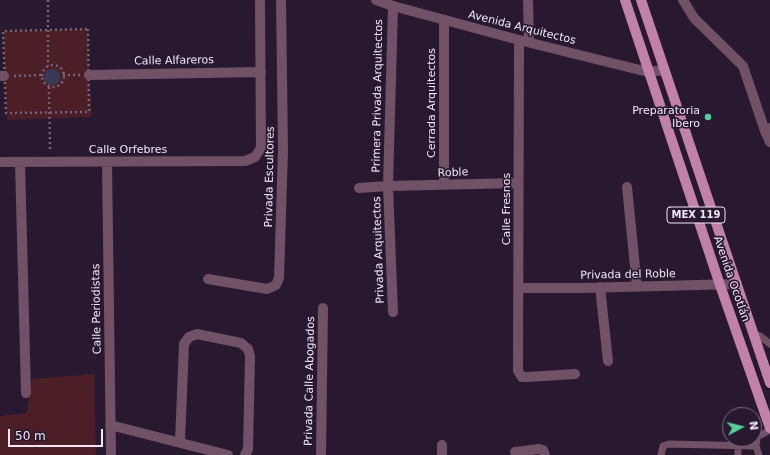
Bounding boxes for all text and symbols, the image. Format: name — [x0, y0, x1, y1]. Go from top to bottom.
street label: Avenida Arquitectos — [467, 8, 577, 48]
street label: Primera Privada Arquitectos — [370, 19, 386, 173]
street label: Cerrada Arquitectos — [425, 48, 439, 158]
street label: Calle Alfareros — [134, 54, 214, 68]
place label: Preparatoria Ibero — [632, 104, 700, 130]
marker: Preparatoria Ibero — [703, 112, 713, 122]
street label: Privada Escultores — [263, 126, 277, 228]
street label: Calle Orfebres — [89, 143, 167, 157]
street label: Roble — [437, 166, 469, 180]
street label: Calle Fresnos — [500, 173, 514, 245]
street label: Privada Arquitectos — [371, 196, 387, 304]
road number: MEX 119 — [667, 207, 725, 223]
street label: Avenida Ocotlán — [710, 234, 752, 324]
street label: Calle Periodistas — [90, 264, 104, 354]
street label: Privada del Roble — [580, 268, 676, 282]
street label: Privada Calle Abogados — [302, 316, 318, 446]
north arrow — [722, 407, 762, 447]
text: N — [746, 420, 760, 431]
scale bar — [10, 421, 105, 447]
text: 50 m — [15, 429, 46, 443]

